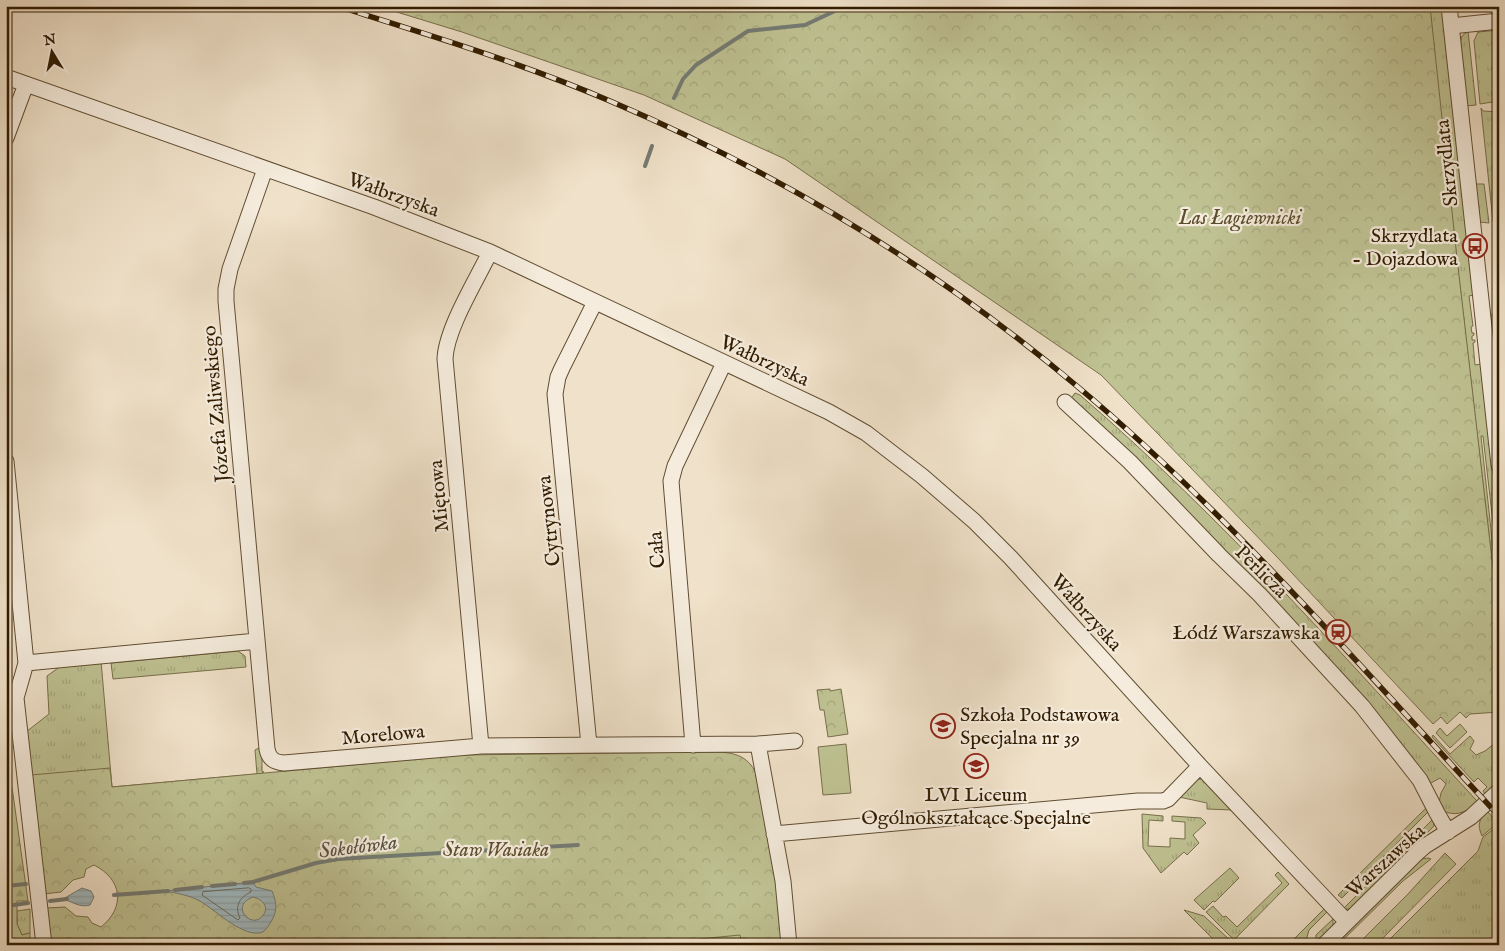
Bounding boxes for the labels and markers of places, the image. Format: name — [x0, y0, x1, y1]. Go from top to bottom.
place label: Skrzydlata - Dojazdowa — [1352, 224, 1458, 272]
bus stop icon: Skrzydlata - Dojazdowa — [1462, 233, 1488, 259]
station icon: Łódź Warszawska — [1325, 619, 1351, 645]
place label: Łódź Warszawska — [1173, 621, 1320, 646]
place label: Szkoła Podstawowa Specjalna nr 39 — [960, 703, 1120, 751]
school or university icon: Szkoła Podstawowa Specjalna nr 39 — [930, 713, 956, 739]
school or university icon: LVI Liceum Ogólnokształcące Specjalne — [963, 753, 989, 779]
place label: LVI Liceum Ogólnokształcące Specjalne — [861, 783, 1091, 831]

